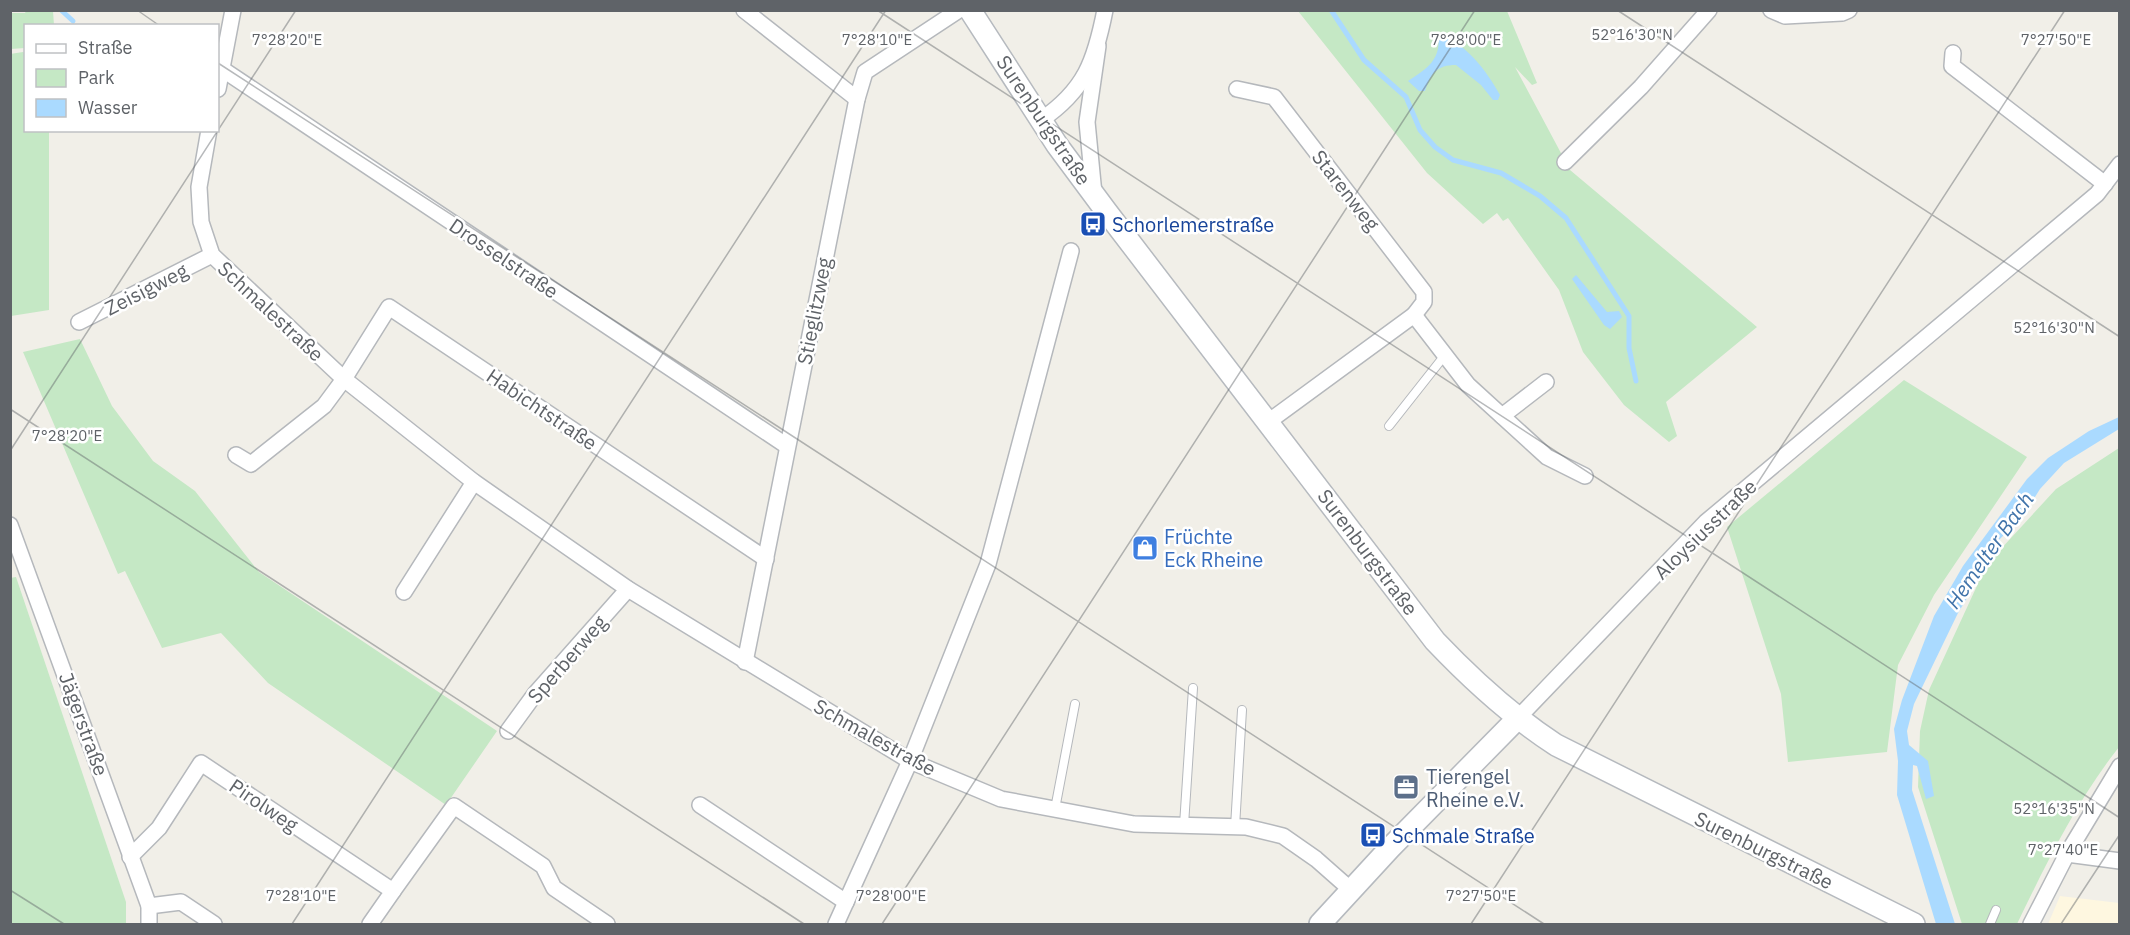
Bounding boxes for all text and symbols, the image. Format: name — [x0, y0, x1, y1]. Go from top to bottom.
legend — [24, 24, 219, 132]
text: 52°16'30"N — [1591, 25, 1673, 44]
text: 7°28'20"E — [252, 30, 322, 49]
text: 7°28'10"E — [842, 30, 912, 49]
text: 7°28'00"E — [1431, 30, 1501, 49]
text: 7°27'50"E — [2021, 30, 2091, 49]
text: Straße — [78, 36, 132, 59]
street label: Surenburgstraße — [991, 50, 1098, 190]
text: Park — [78, 66, 115, 89]
text: Wasser — [78, 96, 138, 119]
street label: Starenweg — [1306, 144, 1386, 236]
bus stop icon: Schorlemerstraße — [1078, 209, 1108, 239]
place label: Schorlemerstraße — [1112, 211, 1274, 238]
street label: Drosselstraße — [444, 212, 564, 304]
street label: Schmalestraße — [212, 255, 330, 367]
street label: Stieglitzweg — [790, 255, 838, 367]
street label: Zeisigweg — [100, 256, 192, 321]
text: 52°16'30"N — [2013, 318, 2095, 337]
street label: Habichtstraße — [481, 362, 603, 456]
text: 7°28'20"E — [32, 426, 102, 445]
street label: Aloysiusstraße — [1648, 473, 1762, 585]
street label: Surenburgstraße — [1312, 483, 1424, 621]
water label: Hemelter Bach — [1938, 486, 2040, 614]
place label: Früchte Eck Rheine — [1164, 523, 1263, 573]
shop icon: Früchte Eck Rheine — [1130, 533, 1160, 563]
street label: Sperberweg — [521, 609, 613, 709]
street label: Jägerstraße — [53, 669, 115, 779]
street label: Schmalestraße — [809, 692, 941, 782]
place label: Tierengel Rheine e.V. — [1426, 763, 1524, 813]
street label: Pirolweg — [224, 772, 304, 838]
office icon: Tierengel Rheine e.V. — [1391, 772, 1421, 802]
text: 52°16'35"N — [2013, 799, 2095, 818]
street label: Surenburgstraße — [1690, 805, 1838, 895]
bus stop icon: Schmale Straße — [1358, 820, 1388, 850]
place label: Schmale Straße — [1392, 822, 1535, 849]
text: 7°27'40"E — [2028, 840, 2098, 859]
text: 7°28'10"E — [266, 886, 336, 905]
text: 7°28'00"E — [856, 886, 926, 905]
text: 7°27'50"E — [1446, 886, 1516, 905]

